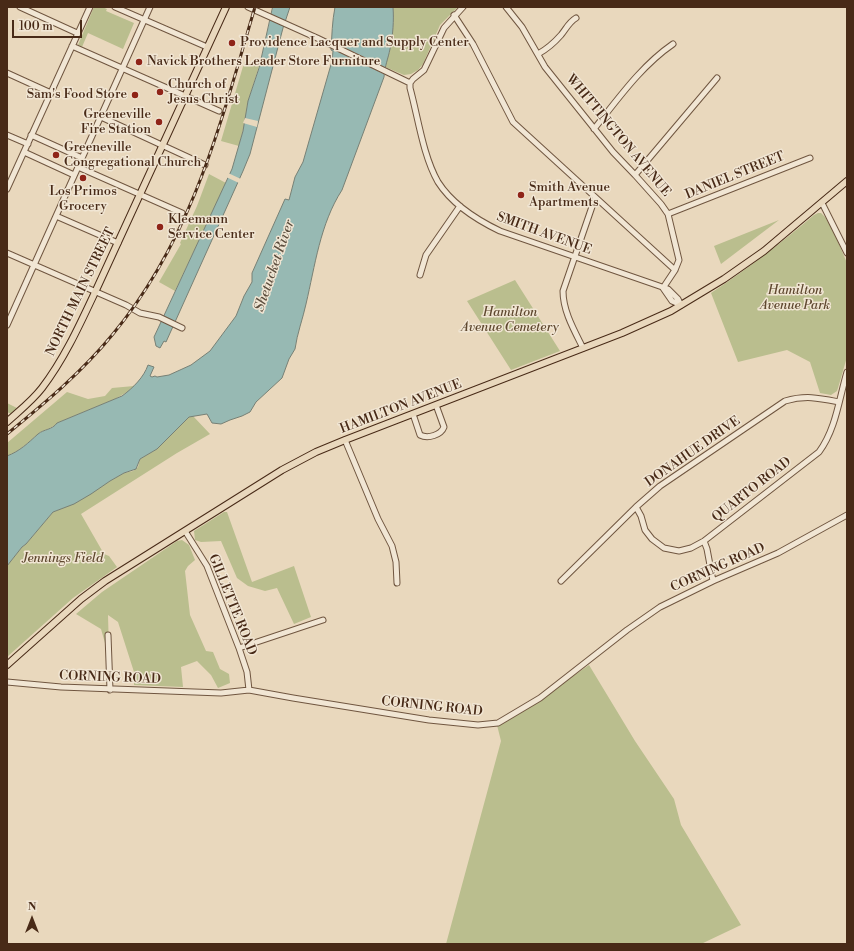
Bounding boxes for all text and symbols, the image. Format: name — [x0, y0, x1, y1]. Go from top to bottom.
scale bar — [14, 12, 84, 38]
text: 100 m — [19, 19, 53, 34]
place label: Providence Lacquer and Supply Center — [240, 35, 469, 51]
marker: Providence Lacquer and Supply Center — [227, 38, 237, 48]
place label: Navick Brothers Leader Store Furniture — [147, 54, 380, 70]
marker: Navick Brothers Leader Store Furniture — [134, 57, 144, 67]
street label: WHITTINGTON AVENUE — [562, 72, 674, 200]
place label: Church of Jesus Christ — [168, 77, 239, 108]
place label: Sam's Food Store — [27, 87, 127, 103]
marker: Church of Jesus Christ — [155, 87, 165, 97]
marker: Sam's Food Store — [130, 90, 140, 100]
place label: Greeneville Fire Station — [81, 107, 151, 138]
marker: Greeneville Fire Station — [154, 117, 164, 127]
place label: Greeneville Congregational Church — [64, 140, 201, 171]
street label: DANIEL STREET — [683, 149, 787, 203]
marker: Greeneville Congregational Church — [51, 150, 61, 160]
marker: Los Primos Grocery — [78, 173, 88, 183]
place label: Smith Avenue Apartments — [529, 180, 610, 211]
place label: Los Primos Grocery — [49, 184, 117, 215]
marker: Smith Avenue Apartments — [516, 190, 526, 200]
street label: SMITH AVENUE — [494, 210, 594, 258]
place label: Kleemann Service Center — [168, 212, 255, 243]
water label: Shetucket River — [251, 218, 299, 314]
marker: Kleemann Service Center — [155, 222, 165, 232]
street label: NORTH MAIN STREET — [43, 225, 119, 359]
park label: Hamilton Avenue Park — [760, 283, 830, 314]
park label: Hamilton Avenue Cemetery — [461, 305, 559, 336]
street label: HAMILTON AVENUE — [338, 377, 464, 437]
street label: DONAHUE DRIVE — [642, 413, 744, 491]
street label: QUARTO ROAD — [709, 454, 795, 526]
street label: CORNING ROAD — [668, 540, 768, 596]
park label: Jennings Field — [23, 551, 103, 567]
street label: GILLETTE ROAD — [205, 552, 259, 658]
street label: CORNING ROAD — [59, 668, 161, 688]
street label: CORNING ROAD — [381, 694, 483, 720]
north arrow — [12, 899, 52, 939]
text: N — [28, 900, 36, 914]

